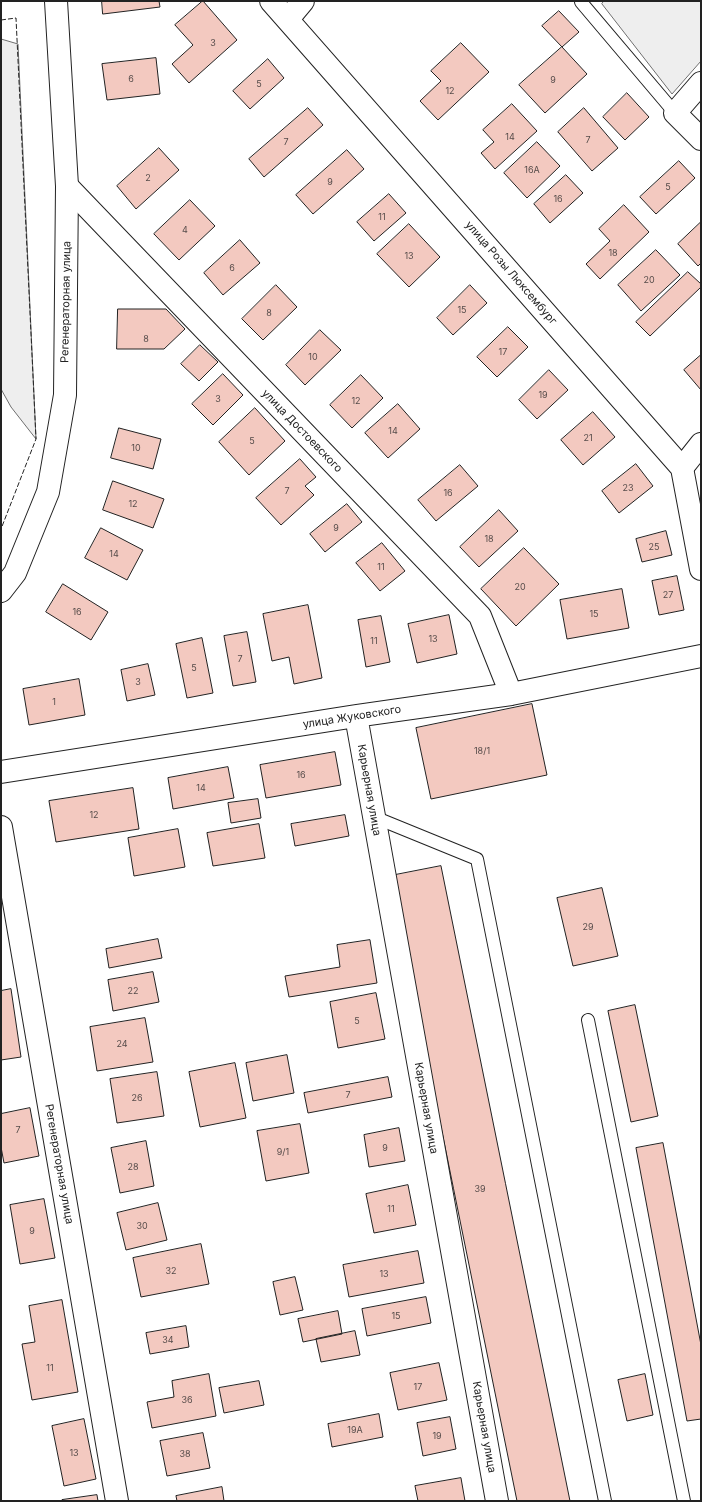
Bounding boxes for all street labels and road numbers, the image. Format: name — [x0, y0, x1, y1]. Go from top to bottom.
street label: улица Розы Люксембург — [462, 218, 560, 328]
street label: Регенераторная улица — [58, 241, 74, 363]
street label: улица Достоевского — [259, 387, 345, 475]
street label: улица Жуковского — [302, 703, 402, 731]
street label: Карьерная улица — [354, 743, 384, 837]
street label: Карьерная улица — [411, 1061, 441, 1155]
street label: Регенераторная улица — [42, 1103, 76, 1225]
street label: Карьерная улица — [469, 1380, 499, 1474]

